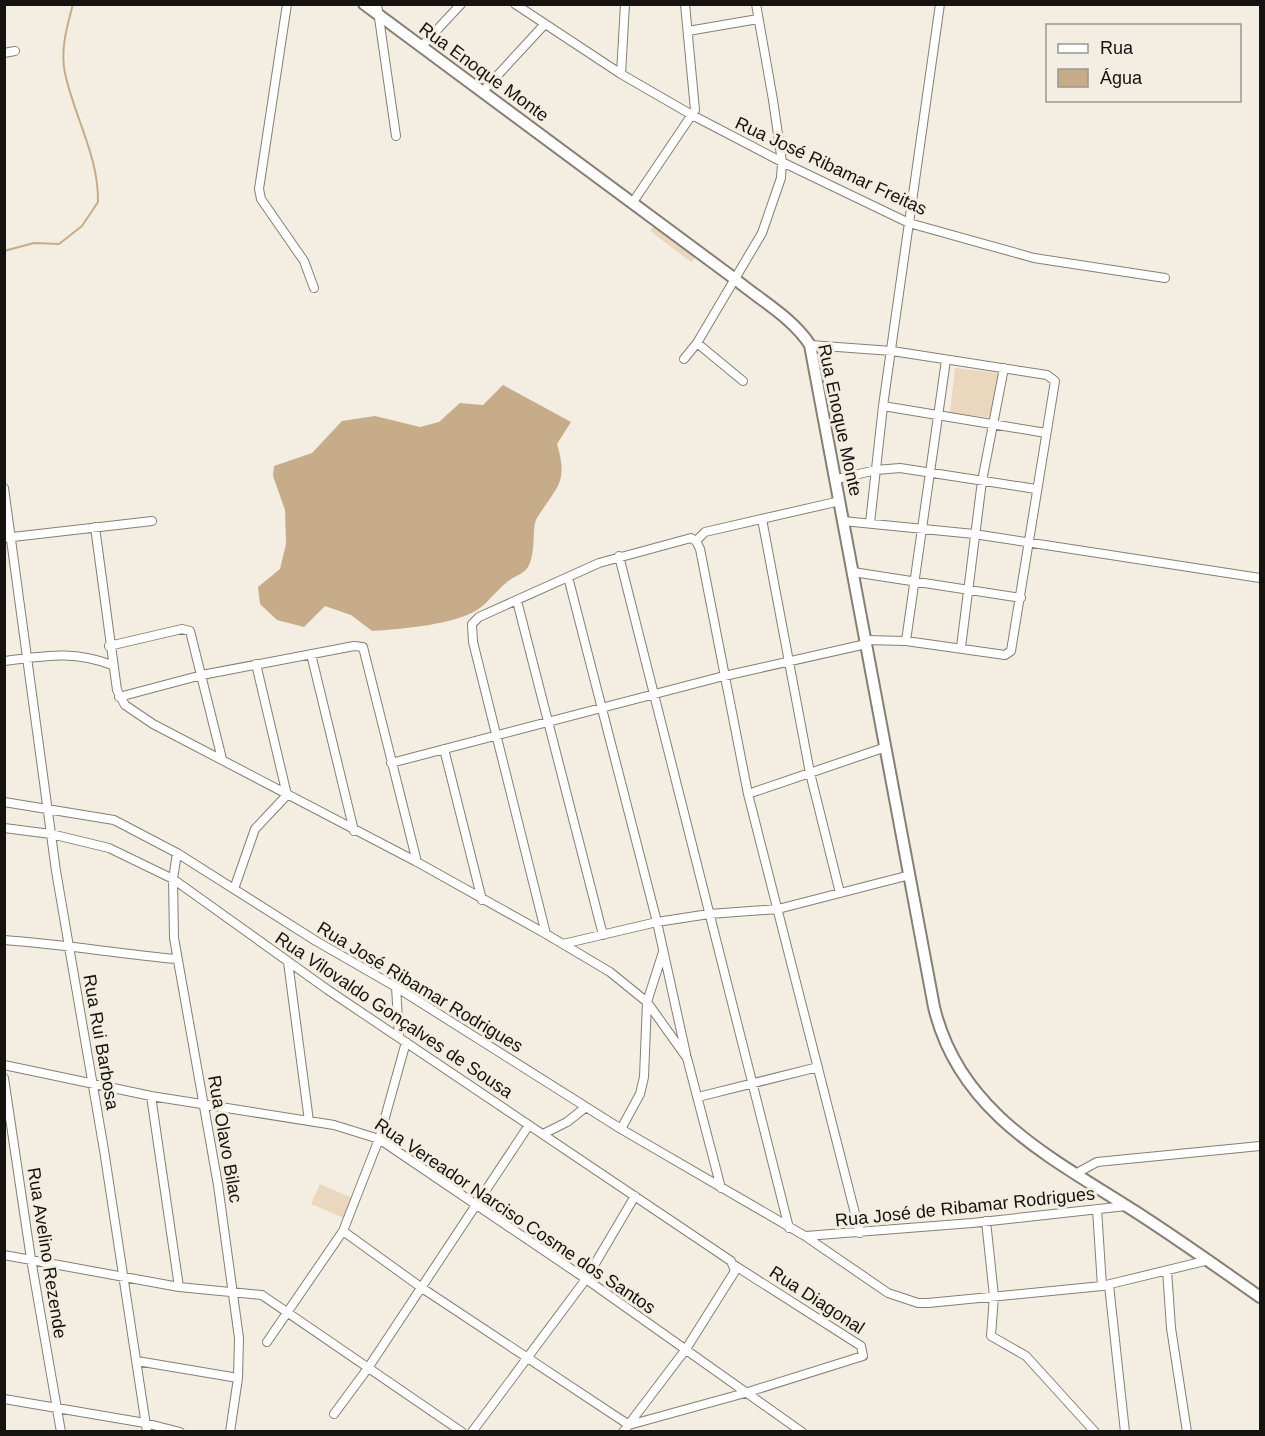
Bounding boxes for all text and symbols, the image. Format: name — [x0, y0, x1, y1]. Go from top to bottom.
street label: Rua Enoque Monte — [415, 18, 553, 126]
legend — [1046, 24, 1241, 102]
text: Rua — [1100, 38, 1134, 58]
text: Água — [1100, 68, 1143, 88]
street label: Rua José Ribamar Freitas — [732, 113, 930, 219]
street label: Rua Enoque Monte — [814, 342, 866, 498]
street label: Rua José Ribamar Rodrigues — [314, 918, 526, 1056]
street label: Rua Vilovaldo Gonçalves de Sousa — [272, 928, 517, 1103]
street label: Rua Rui Barbosa — [79, 973, 123, 1112]
street label: Rua Olavo Bilac — [204, 1074, 246, 1204]
street label: Rua Vereador Narciso Cosme dos Santos — [371, 1114, 659, 1318]
street label: Rua Avelino Rezende — [24, 1166, 70, 1340]
street label: Rua José de Ribamar Rodrigues — [834, 1183, 1096, 1231]
street label: Rua Diagonal — [766, 1262, 868, 1338]

